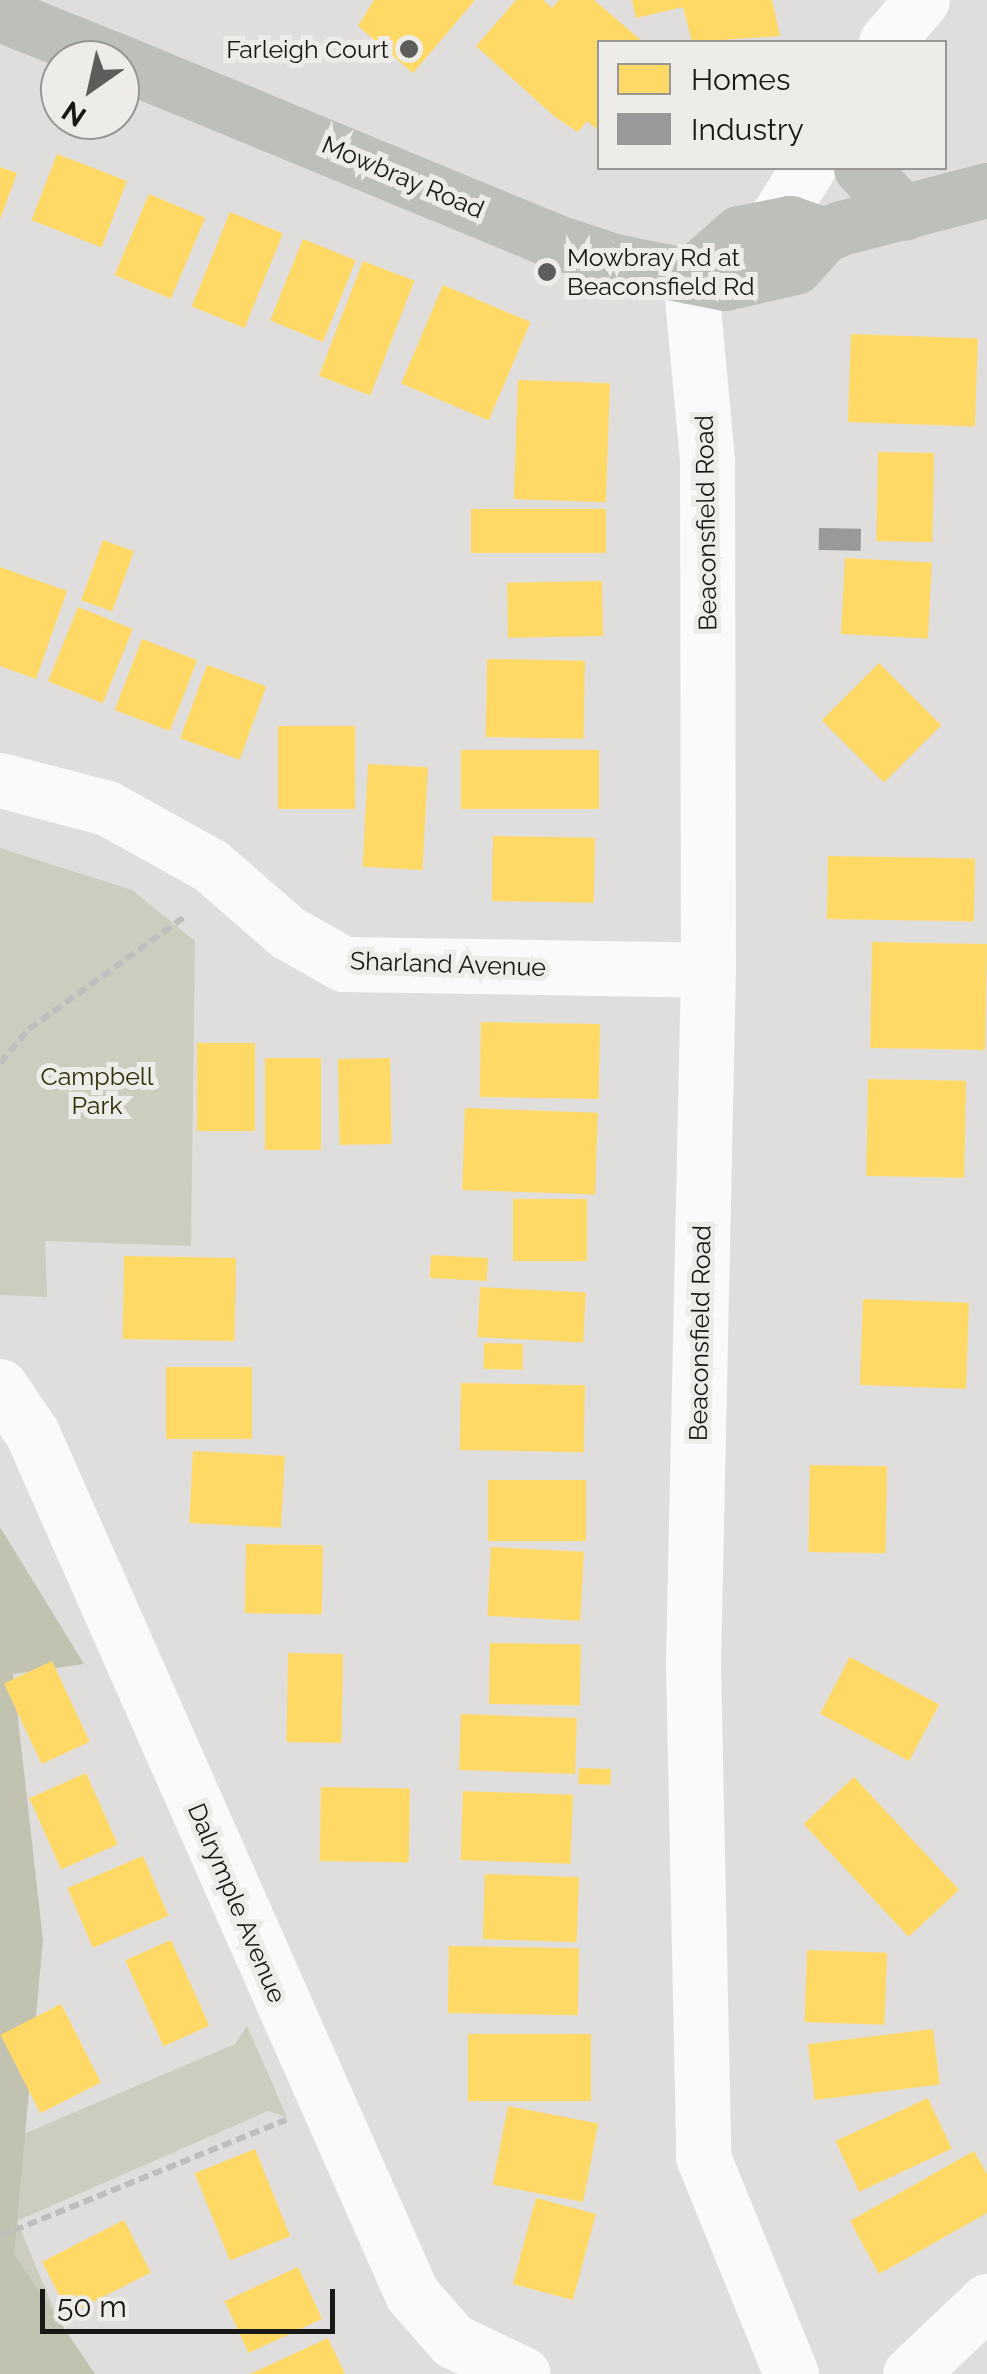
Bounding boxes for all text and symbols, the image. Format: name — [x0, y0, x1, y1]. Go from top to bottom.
place label: Farleigh Court — [226, 34, 389, 64]
marker: Farleigh Court — [398, 38, 420, 60]
north arrow — [40, 40, 140, 140]
legend — [597, 40, 947, 170]
text: Homes — [691, 62, 790, 97]
text: N — [56, 94, 92, 133]
text: Industry — [691, 112, 804, 147]
street label: Mowbray Road — [317, 129, 489, 225]
place label: Mowbray Rd at Beaconsfield Rd — [567, 243, 755, 302]
marker: Mowbray Rd at Beaconsfield Rd — [536, 261, 558, 283]
street label: Beaconsfield Road — [689, 415, 723, 631]
street label: Sharland Avenue — [349, 946, 547, 982]
park label: Campbell Park — [41, 1062, 153, 1121]
street label: Beaconsfield Road — [683, 1225, 717, 1441]
street label: Dalrymple Avenue — [181, 1798, 293, 2008]
scale bar — [45, 2269, 340, 2331]
text: 50 m — [57, 2289, 127, 2324]

